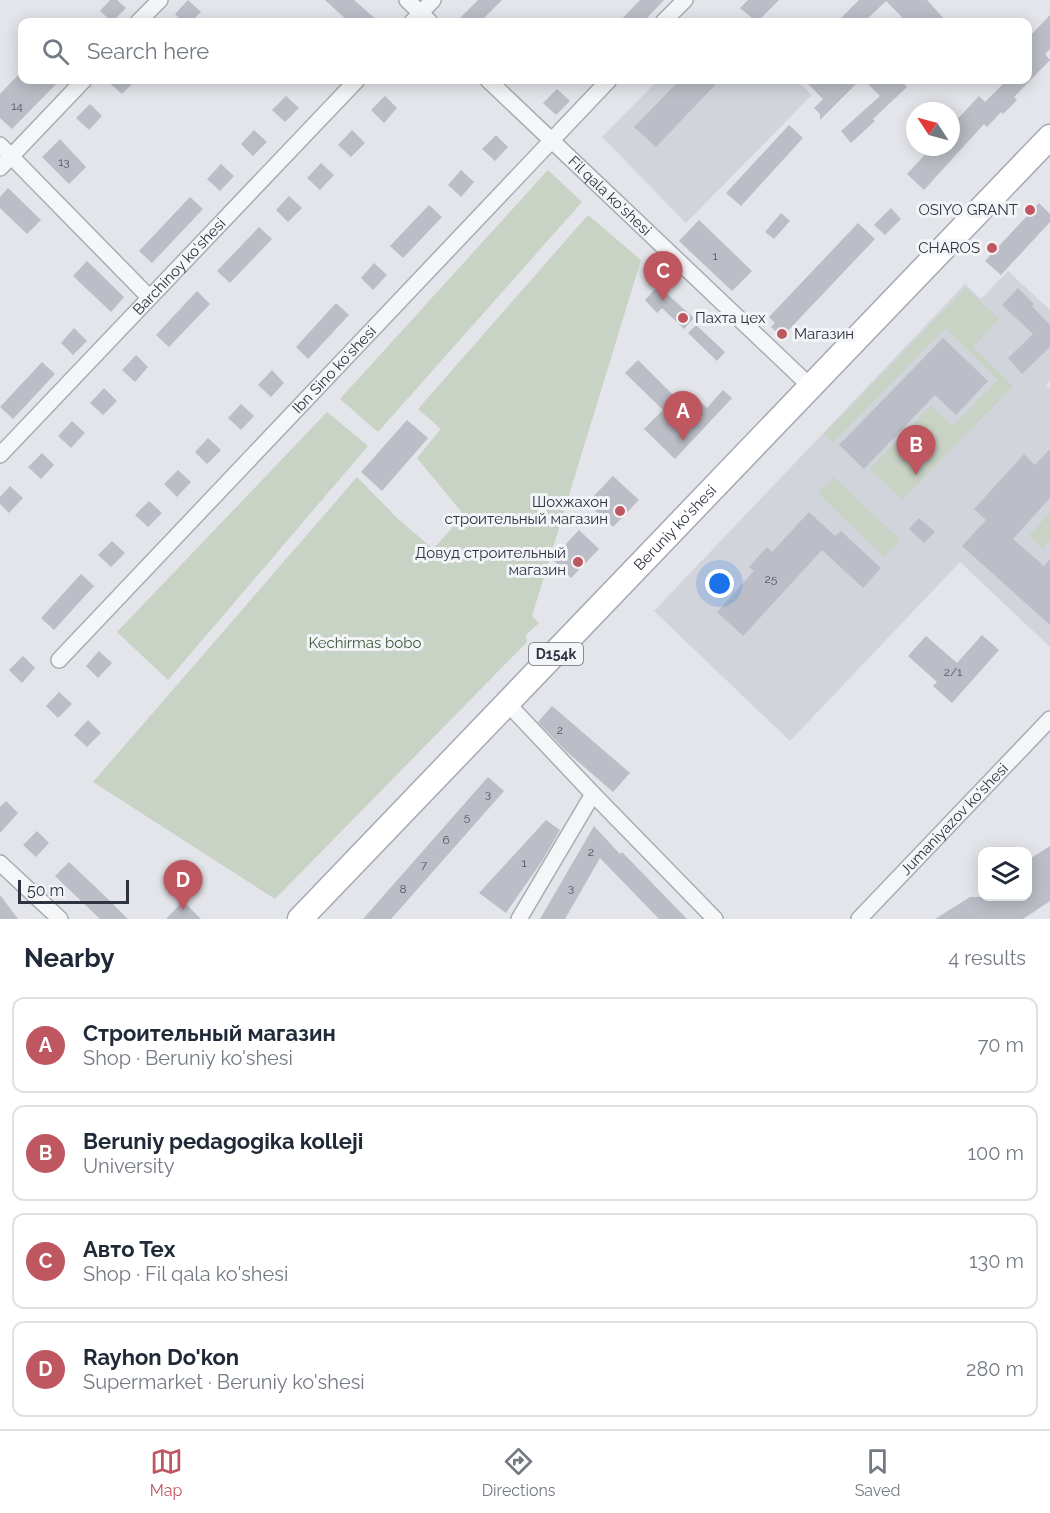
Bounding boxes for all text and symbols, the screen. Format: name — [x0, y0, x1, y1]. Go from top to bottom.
search box — [18, 18, 1032, 84]
icon: search — [39, 35, 72, 68]
text: Search here — [87, 38, 209, 64]
house number: 14 — [11, 99, 23, 113]
north arrow — [906, 102, 960, 156]
street label: Fil qala ko'shesi — [565, 152, 655, 239]
house number: 13 — [58, 155, 70, 169]
place label: OSIYO GRANT — [918, 201, 1018, 219]
marker: OSIYO GRANT — [1023, 203, 1037, 217]
street label: Barchinoy ko'shesi — [129, 215, 230, 319]
place label: CHAROS — [918, 239, 980, 257]
marker: CHAROS — [985, 241, 999, 255]
house number: 1 — [712, 249, 718, 263]
pin: C — [644, 252, 682, 301]
place label: Пахта цех — [695, 309, 766, 327]
marker: Пахта цех — [676, 311, 690, 325]
street label: Ibn Sino ko'shesi — [289, 322, 380, 417]
place label: Магазин — [794, 325, 854, 343]
marker: Магазин — [775, 327, 789, 341]
pin: A — [664, 392, 702, 441]
pin: B — [896, 426, 936, 475]
street label: Beruniy ko'shesi — [630, 482, 720, 574]
place label: Шохжахон строительный магазин — [445, 493, 608, 528]
marker: Шохжахон строительный магазин — [613, 504, 627, 518]
place label: Довуд строительный магазин — [415, 544, 566, 579]
marker: Довуд строительный магазин — [571, 555, 585, 569]
your location — [705, 569, 734, 598]
house number: 25 — [765, 572, 778, 586]
park label: Kechirmas bobo — [309, 634, 422, 652]
road number: D154k — [529, 643, 583, 665]
house number: 2/1 — [944, 665, 962, 679]
house number: 2 — [557, 723, 563, 737]
street label: Jumaniyazov ko'shesi — [897, 759, 1012, 879]
house number: 3 — [485, 787, 491, 801]
house number: 5 — [464, 810, 471, 824]
house number: 6 — [442, 833, 450, 847]
house number: 2 — [588, 845, 594, 859]
map controls — [978, 847, 1032, 901]
button: layers — [978, 847, 1032, 901]
house number: 1 — [521, 856, 527, 870]
house number: 7 — [421, 858, 428, 872]
pin: D — [164, 860, 202, 910]
scale bar — [18, 877, 129, 904]
text: 50 m — [27, 881, 64, 900]
house number: 3 — [568, 881, 574, 895]
house number: 8 — [399, 882, 407, 896]
text: Nearby — [24, 943, 114, 973]
text: 4 results — [948, 946, 1026, 970]
text: Строительный магазин — [83, 1020, 336, 1046]
text: A — [39, 1033, 52, 1057]
text: 70 m — [978, 1033, 1024, 1057]
text: Shop · Beruniy ko'shesi — [83, 1046, 293, 1070]
text: Beruniy pedagogika kolleji — [83, 1128, 363, 1154]
text: B — [39, 1141, 52, 1165]
text: 100 m — [967, 1141, 1024, 1165]
text: University — [83, 1154, 175, 1178]
text: Авто Тех — [83, 1236, 175, 1262]
text: C — [39, 1249, 52, 1273]
text: 130 m — [969, 1249, 1024, 1273]
text: Shop · Fil qala ko'shesi — [83, 1262, 288, 1286]
text: Rayhon Do'kon — [83, 1344, 239, 1370]
text: D — [38, 1357, 53, 1381]
text: 280 m — [966, 1357, 1024, 1381]
text: Supermarket · Beruniy ko'shesi — [83, 1370, 365, 1394]
tab: Map — [150, 1445, 183, 1500]
tab: Directions — [482, 1445, 556, 1500]
tab: Saved — [855, 1445, 900, 1500]

